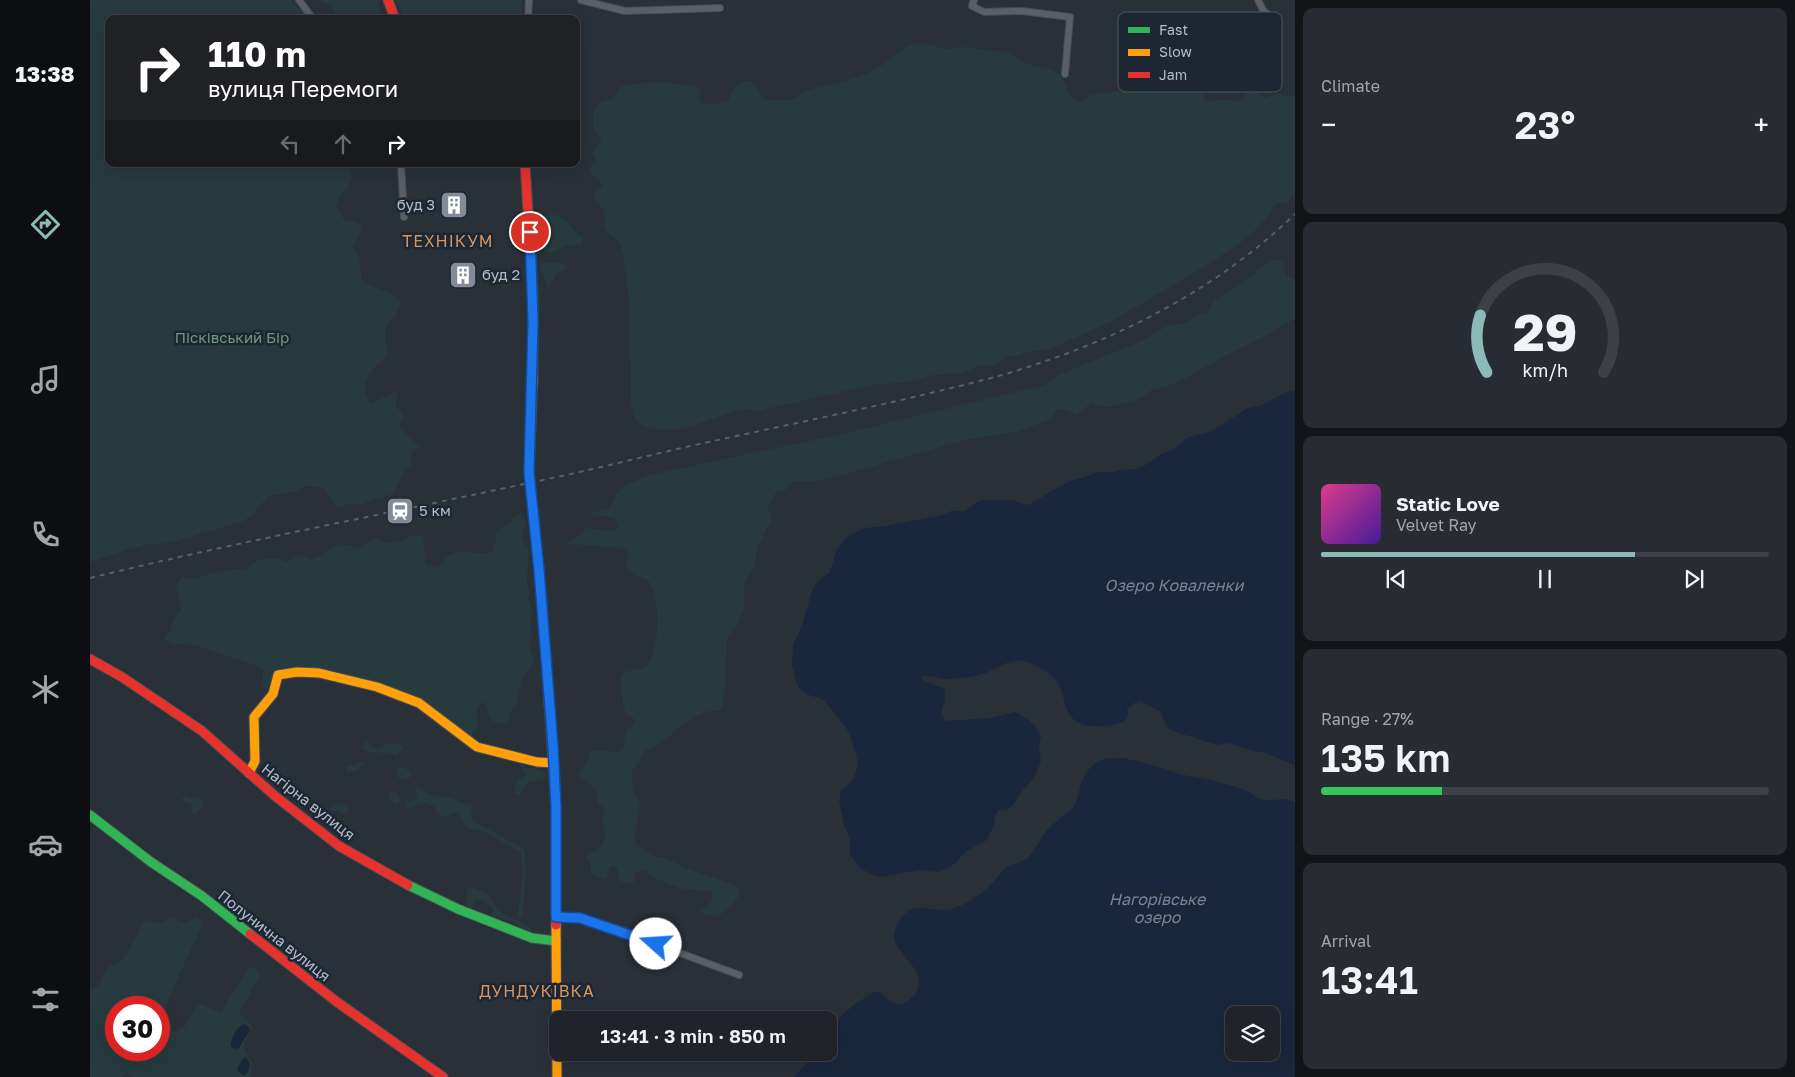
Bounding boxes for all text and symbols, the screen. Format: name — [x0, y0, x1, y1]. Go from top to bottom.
legend — [1118, 12, 1282, 92]
text: Fast — [1159, 21, 1188, 38]
text: 110 m — [208, 33, 306, 75]
icon: right — [125, 35, 190, 100]
text: Slow — [1159, 43, 1192, 60]
text: 13:38 — [15, 60, 75, 87]
text: Jam — [1159, 66, 1187, 83]
text: вулиця Перемоги — [208, 75, 398, 102]
text: Climate — [1321, 76, 1380, 96]
text: 23° — [1515, 102, 1575, 147]
text: − — [1321, 108, 1336, 141]
text: + — [1754, 108, 1769, 141]
icon: left — [276, 130, 304, 158]
icon: ahead — [329, 130, 357, 158]
icon: right — [382, 130, 410, 158]
building icon: буд 3 — [439, 190, 469, 220]
place label: буд 3 — [397, 195, 435, 213]
icon: directions — [28, 207, 63, 242]
pin — [509, 211, 551, 253]
icon: arrive — [516, 218, 544, 246]
district label: ТЕХНІКУМ — [402, 231, 494, 251]
building icon: буд 2 — [448, 260, 478, 290]
place label: буд 2 — [482, 265, 520, 283]
text: 29 — [1513, 300, 1577, 362]
park label: Пісківський Бір — [175, 328, 289, 346]
text: km/h — [1522, 359, 1568, 381]
icon: music — [28, 362, 63, 397]
text: Static Love — [1396, 492, 1500, 515]
station icon: 5 км — [385, 496, 415, 526]
place label: 5 км — [419, 501, 451, 519]
text: Velvet Ray — [1396, 515, 1477, 535]
icon: phone — [28, 517, 63, 552]
icon: previous — [1382, 565, 1410, 593]
icon: pause — [1531, 565, 1559, 593]
icon: next — [1680, 565, 1708, 593]
water label: Озеро Коваленки — [1105, 575, 1245, 595]
icon: climate — [28, 672, 63, 707]
text: Range · 27% — [1321, 709, 1414, 729]
text: 135 km — [1321, 735, 1450, 780]
street label: Нагірна вулиця — [258, 759, 359, 843]
icon: car — [28, 827, 63, 862]
street label: Полунична вулиця — [215, 886, 334, 985]
water label: Нагорівське озеро — [1109, 889, 1207, 927]
position arrow — [629, 917, 681, 969]
text: Arrival — [1321, 931, 1371, 951]
text: 13:41 — [1321, 957, 1418, 1002]
district label: ДУНДУКІВКА — [479, 981, 595, 1001]
icon: filters — [28, 982, 63, 1017]
speed limit sign: 30 — [105, 996, 170, 1061]
map controls — [1225, 1006, 1280, 1061]
button: layers — [1225, 1006, 1280, 1061]
text: 13:41 · 3 min · 850 m — [600, 1024, 786, 1047]

